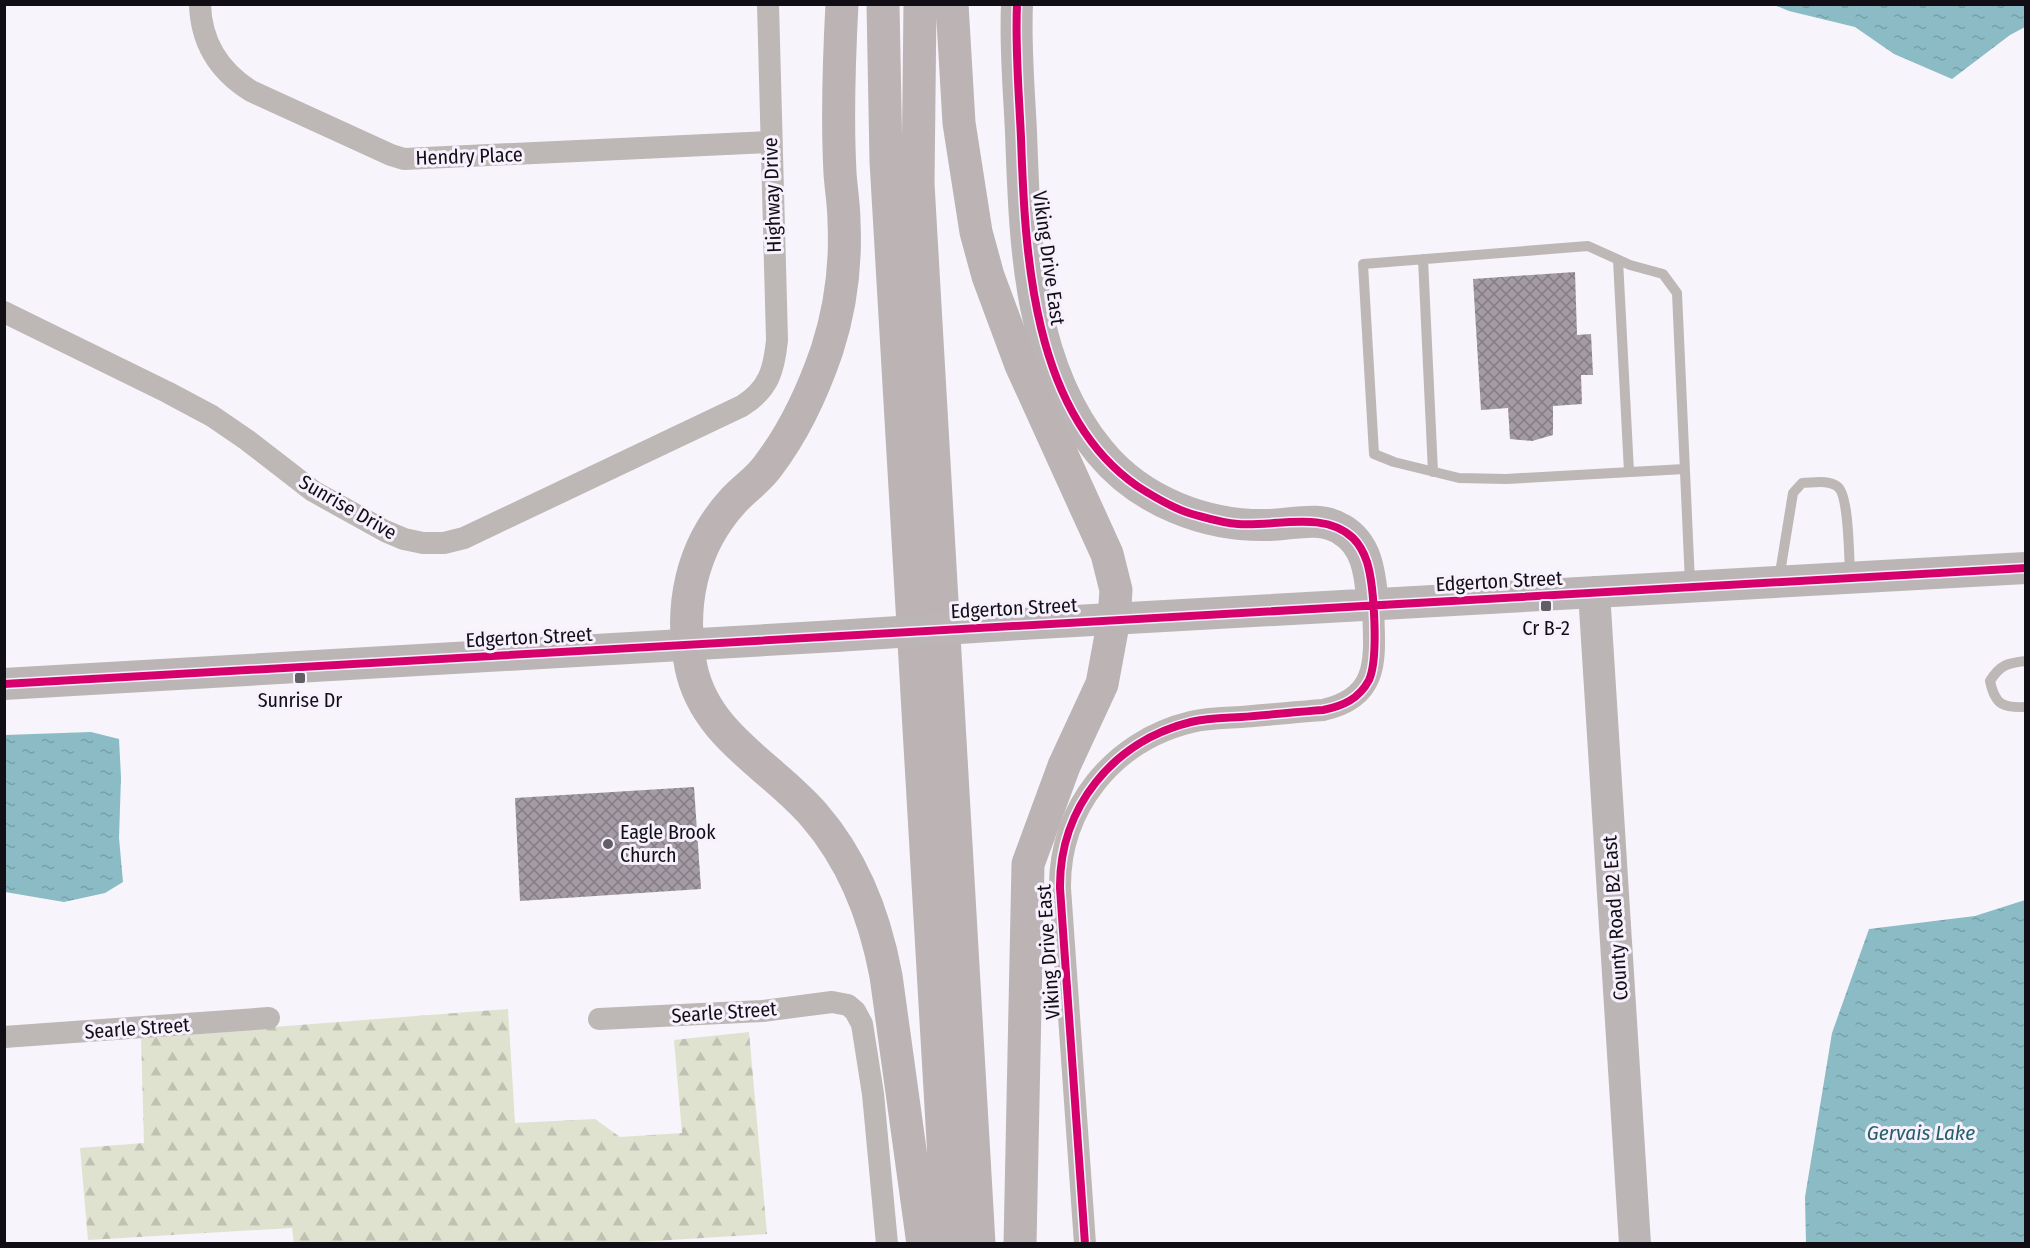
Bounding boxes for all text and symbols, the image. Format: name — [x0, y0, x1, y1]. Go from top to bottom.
street label: Highway Drive — [758, 137, 786, 253]
street label: Hendry Place — [415, 142, 523, 170]
street label: Viking Drive East — [1028, 189, 1070, 327]
street label: Sunrise Drive — [295, 470, 401, 544]
street label: Edgerton Street — [1435, 566, 1563, 596]
street label: Edgerton Street — [950, 593, 1078, 623]
marker: Cr B-2 — [1539, 599, 1553, 613]
place label: Cr B-2 — [1522, 616, 1570, 640]
street label: Edgerton Street — [465, 622, 593, 652]
marker: Sunrise Dr — [293, 671, 307, 685]
place label: Sunrise Dr — [258, 688, 342, 712]
place label: Eagle Brook Church — [620, 820, 716, 867]
street label: County Road B2 East — [1597, 834, 1633, 1001]
marker: Eagle Brook Church — [601, 837, 615, 851]
street label: Viking Drive East — [1031, 883, 1065, 1020]
street label: Searle Street — [671, 996, 778, 1028]
street label: Searle Street — [84, 1012, 191, 1044]
water label: Gervais Lake — [1867, 1120, 1975, 1146]

